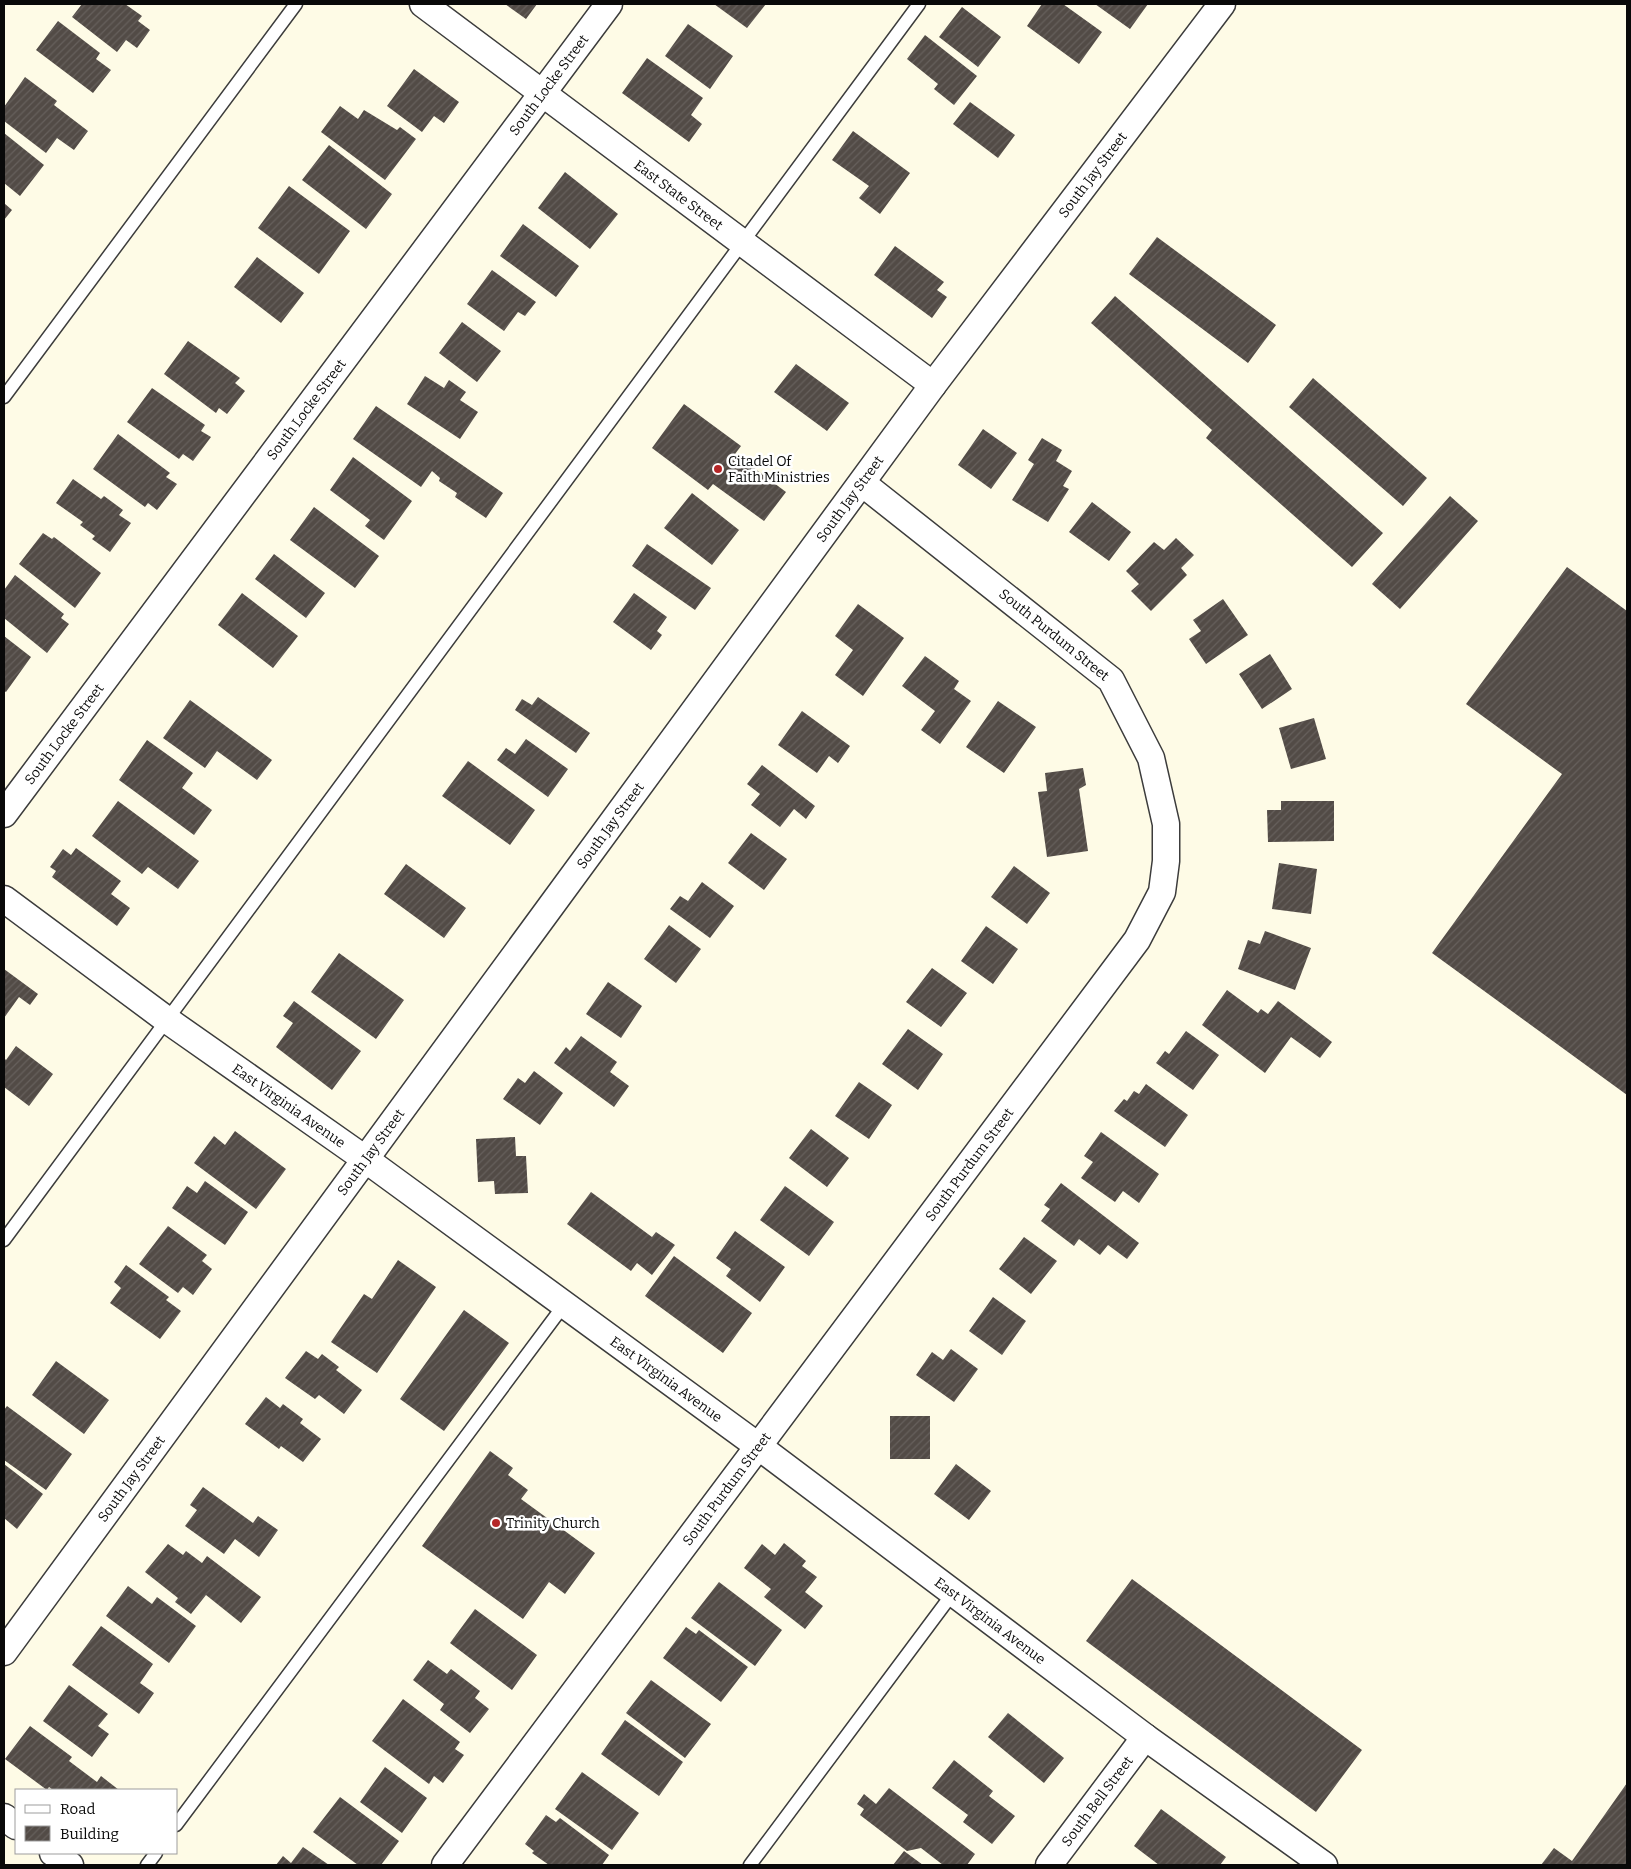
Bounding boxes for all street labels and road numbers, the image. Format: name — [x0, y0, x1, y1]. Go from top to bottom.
street label: South Locke Street — [505, 31, 592, 139]
street label: South Jay Street — [1055, 129, 1130, 221]
street label: East State Street — [631, 156, 726, 234]
street label: South Locke Street — [263, 356, 349, 463]
street label: South Jay Street — [812, 452, 887, 545]
street label: South Purdum Street — [996, 585, 1112, 685]
street label: South Locke Street — [21, 680, 107, 788]
street label: South Jay Street — [573, 779, 647, 872]
street label: East Virginia Avenue — [229, 1060, 349, 1151]
street label: South Purdum Street — [921, 1104, 1017, 1224]
street label: South Jay Street — [333, 1106, 408, 1198]
street label: East Virginia Avenue — [607, 1333, 726, 1426]
street label: South Purdum Street — [679, 1429, 774, 1549]
street label: South Jay Street — [94, 1432, 168, 1525]
street label: East Virginia Avenue — [931, 1573, 1049, 1668]
street label: South Bell Street — [1058, 1753, 1136, 1849]

